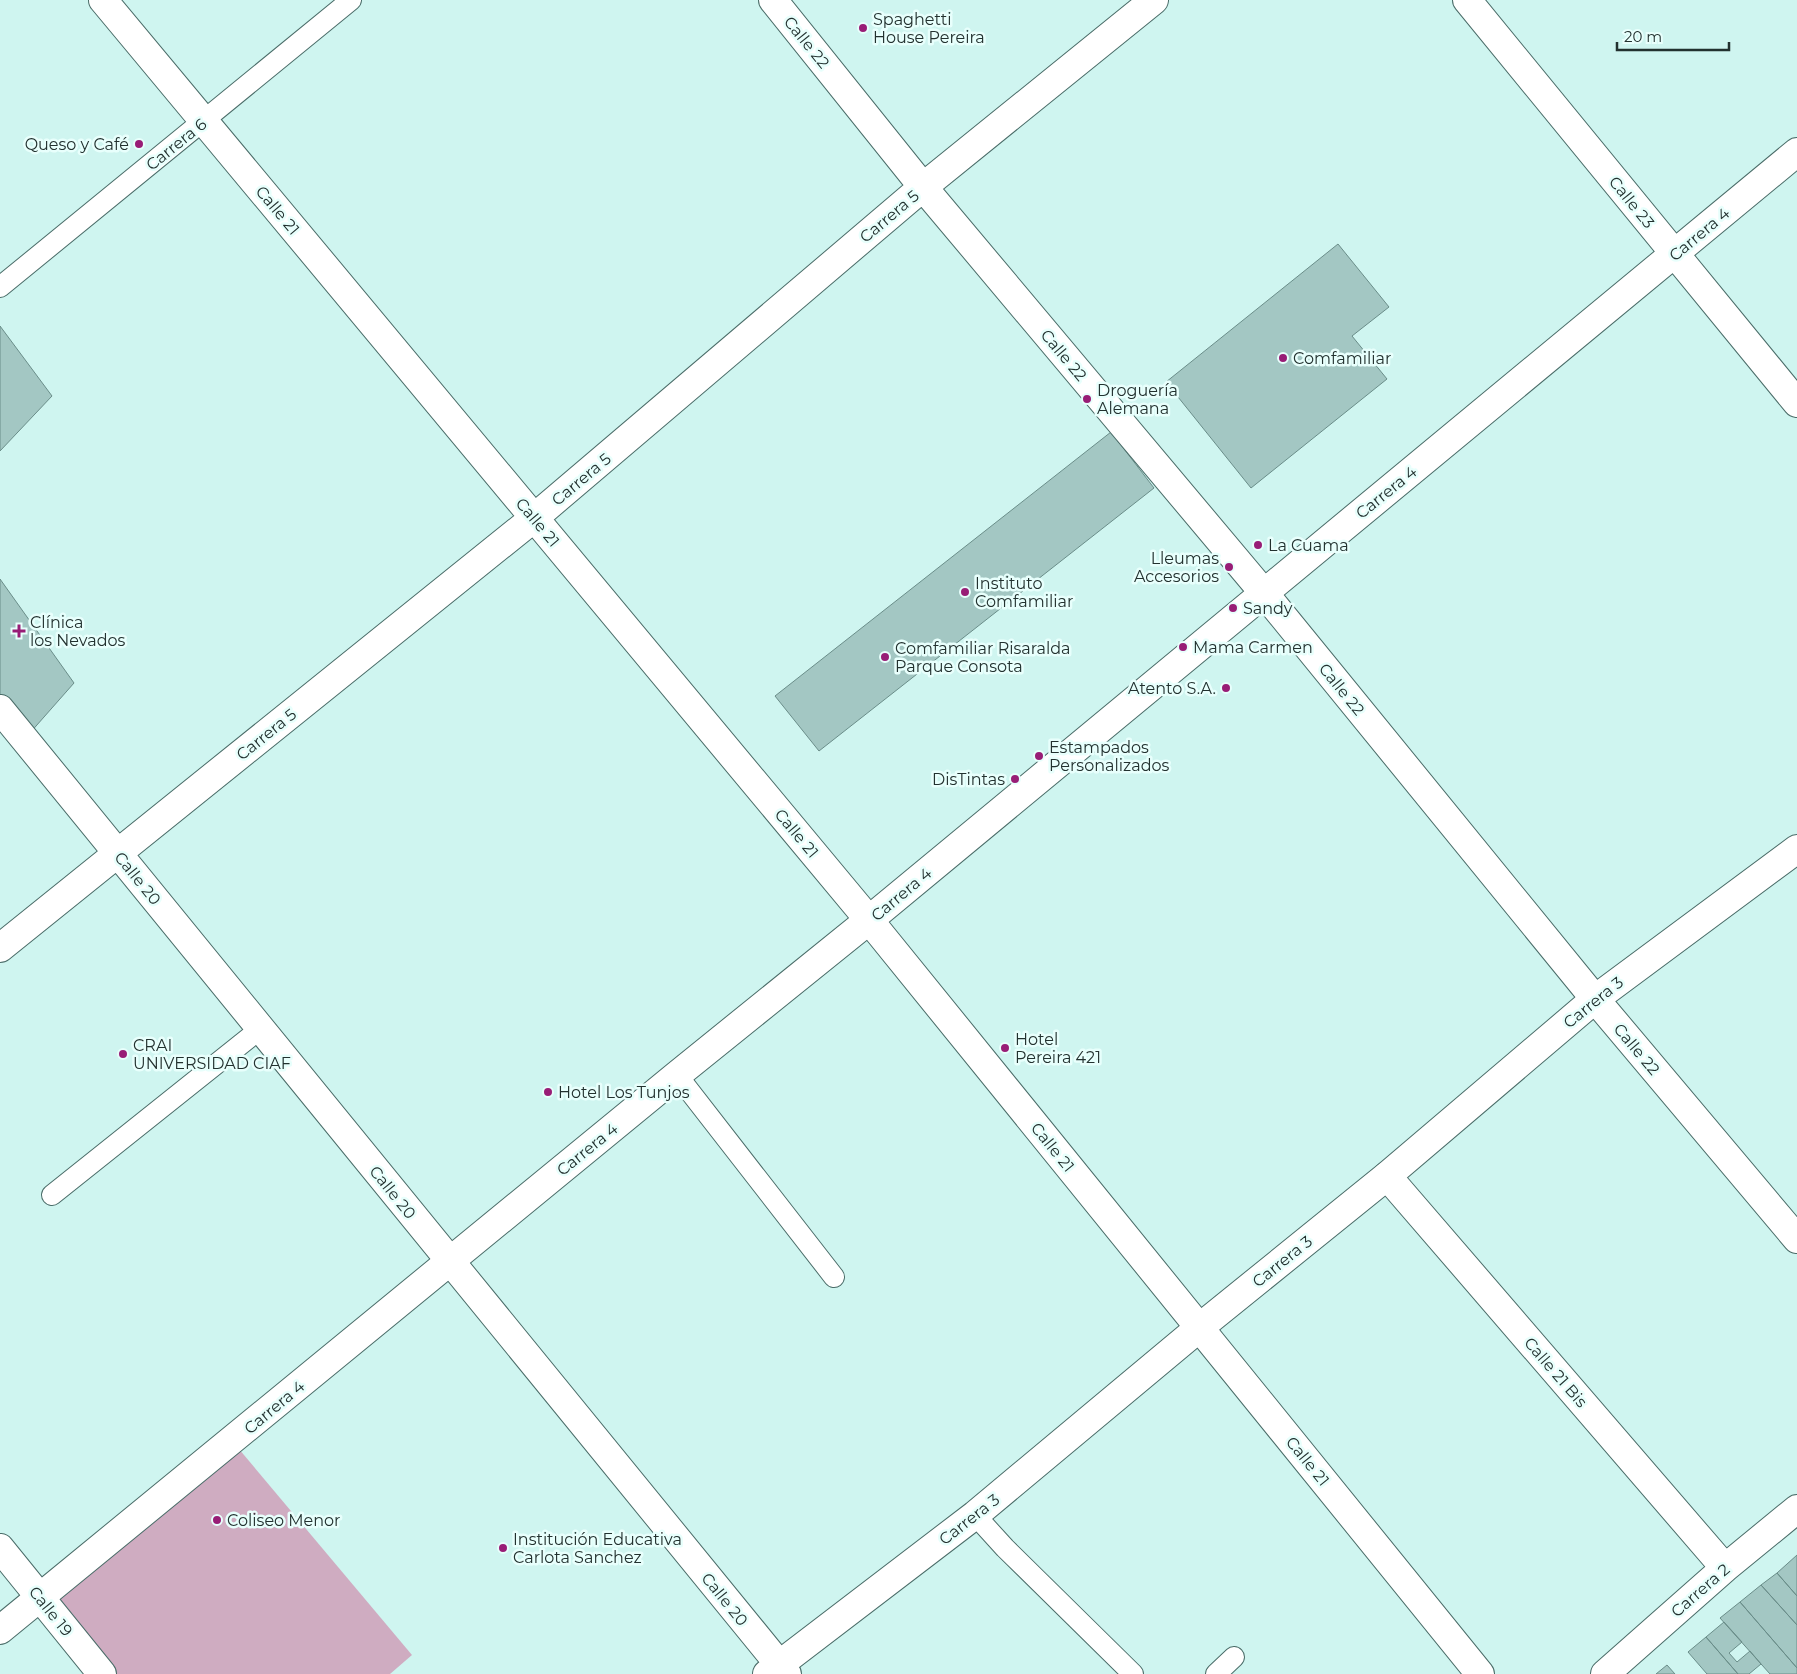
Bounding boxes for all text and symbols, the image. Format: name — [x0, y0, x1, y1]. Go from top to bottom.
place label: Spaghetti House Pereira — [873, 10, 985, 47]
street label: Calle 22 — [780, 13, 833, 72]
scale bar — [1617, 20, 1730, 52]
marker: Spaghetti House Pereira — [857, 22, 869, 34]
text: 20 m — [1624, 27, 1662, 46]
street label: Carrera 6 — [142, 114, 210, 174]
place label: Queso y Café — [25, 135, 129, 154]
marker: Queso y Café — [133, 138, 145, 150]
street label: Calle 23 — [1605, 173, 1658, 232]
street label: Calle 21 — [252, 182, 304, 239]
street label: Carrera 5 — [856, 186, 923, 247]
street label: Carrera 4 — [1665, 203, 1734, 265]
street label: Calle 22 — [1037, 326, 1091, 385]
place label: Comfamiliar — [1293, 349, 1391, 368]
marker: Comfamiliar — [1277, 352, 1289, 364]
place label: Droguería Alemana — [1097, 381, 1178, 418]
marker: Droguería Alemana — [1081, 393, 1093, 405]
street label: Carrera 5 — [548, 449, 615, 510]
street label: Carrera 4 — [1352, 462, 1421, 523]
street label: Calle 21 — [512, 494, 564, 551]
place label: La Cuama — [1268, 536, 1349, 555]
marker: La Cuama — [1252, 539, 1264, 551]
place label: Lleumas Accesorios — [1134, 549, 1219, 586]
marker: Lleumas Accesorios — [1223, 561, 1235, 573]
place label: Instituto Comfamiliar — [975, 574, 1073, 611]
marker: Instituto Comfamiliar — [959, 586, 971, 598]
place label: Sandy — [1243, 599, 1293, 618]
marker: Sandy — [1227, 602, 1239, 614]
place label: Clínica los Nevados — [30, 613, 126, 650]
marker: Clínica los Nevados — [12, 624, 26, 638]
place label: Mama Carmen — [1193, 638, 1313, 657]
place label: Comfamiliar Risaralda Parque Consota — [895, 639, 1071, 676]
marker: Mama Carmen — [1177, 641, 1189, 653]
marker: Comfamiliar Risaralda Parque Consota — [879, 651, 891, 663]
street label: Calle 22 — [1315, 660, 1368, 719]
place label: Atento S.A. — [1128, 679, 1216, 698]
marker: Atento S.A. — [1220, 682, 1232, 694]
street label: Carrera 5 — [233, 705, 300, 764]
place label: Estampados Personalizados — [1049, 738, 1170, 775]
marker: Estampados Personalizados — [1033, 750, 1045, 762]
place label: DisTintas — [932, 770, 1005, 789]
marker: DisTintas — [1009, 773, 1021, 785]
street label: Calle 21 — [771, 805, 823, 862]
street label: Calle 20 — [110, 848, 165, 909]
street label: Carrera 4 — [867, 863, 936, 925]
street label: Carrera 3 — [1560, 973, 1627, 1032]
street label: Calle 22 — [1610, 1020, 1664, 1079]
place label: Hotel Pereira 421 — [1015, 1030, 1101, 1067]
place label: CRAI UNIVERSIDAD CIAF — [133, 1036, 291, 1073]
marker: Hotel Pereira 421 — [999, 1042, 1011, 1054]
marker: CRAI UNIVERSIDAD CIAF — [117, 1048, 129, 1060]
place label: Hotel Los Tunjos — [558, 1083, 690, 1102]
marker: Hotel Los Tunjos — [542, 1086, 554, 1098]
street label: Carrera 4 — [553, 1119, 622, 1180]
street label: Calle 21 — [1027, 1119, 1078, 1176]
street label: Calle 20 — [365, 1162, 420, 1223]
street label: Carrera 3 — [1249, 1232, 1316, 1291]
street label: Calle 21 Bis — [1520, 1334, 1591, 1411]
street label: Carrera 4 — [240, 1376, 309, 1438]
street label: Calle 21 — [1282, 1433, 1333, 1490]
street label: Carrera 3 — [935, 1490, 1003, 1549]
place label: Coliseo Menor — [227, 1511, 341, 1530]
marker: Coliseo Menor — [211, 1514, 223, 1526]
place label: Institución Educativa Carlota Sanchez — [513, 1530, 682, 1567]
marker: Institución Educativa Carlota Sanchez — [497, 1542, 509, 1554]
street label: Carrera 2 — [1667, 1560, 1733, 1621]
street label: Calle 20 — [697, 1569, 752, 1630]
street label: Calle 19 — [25, 1583, 76, 1640]

